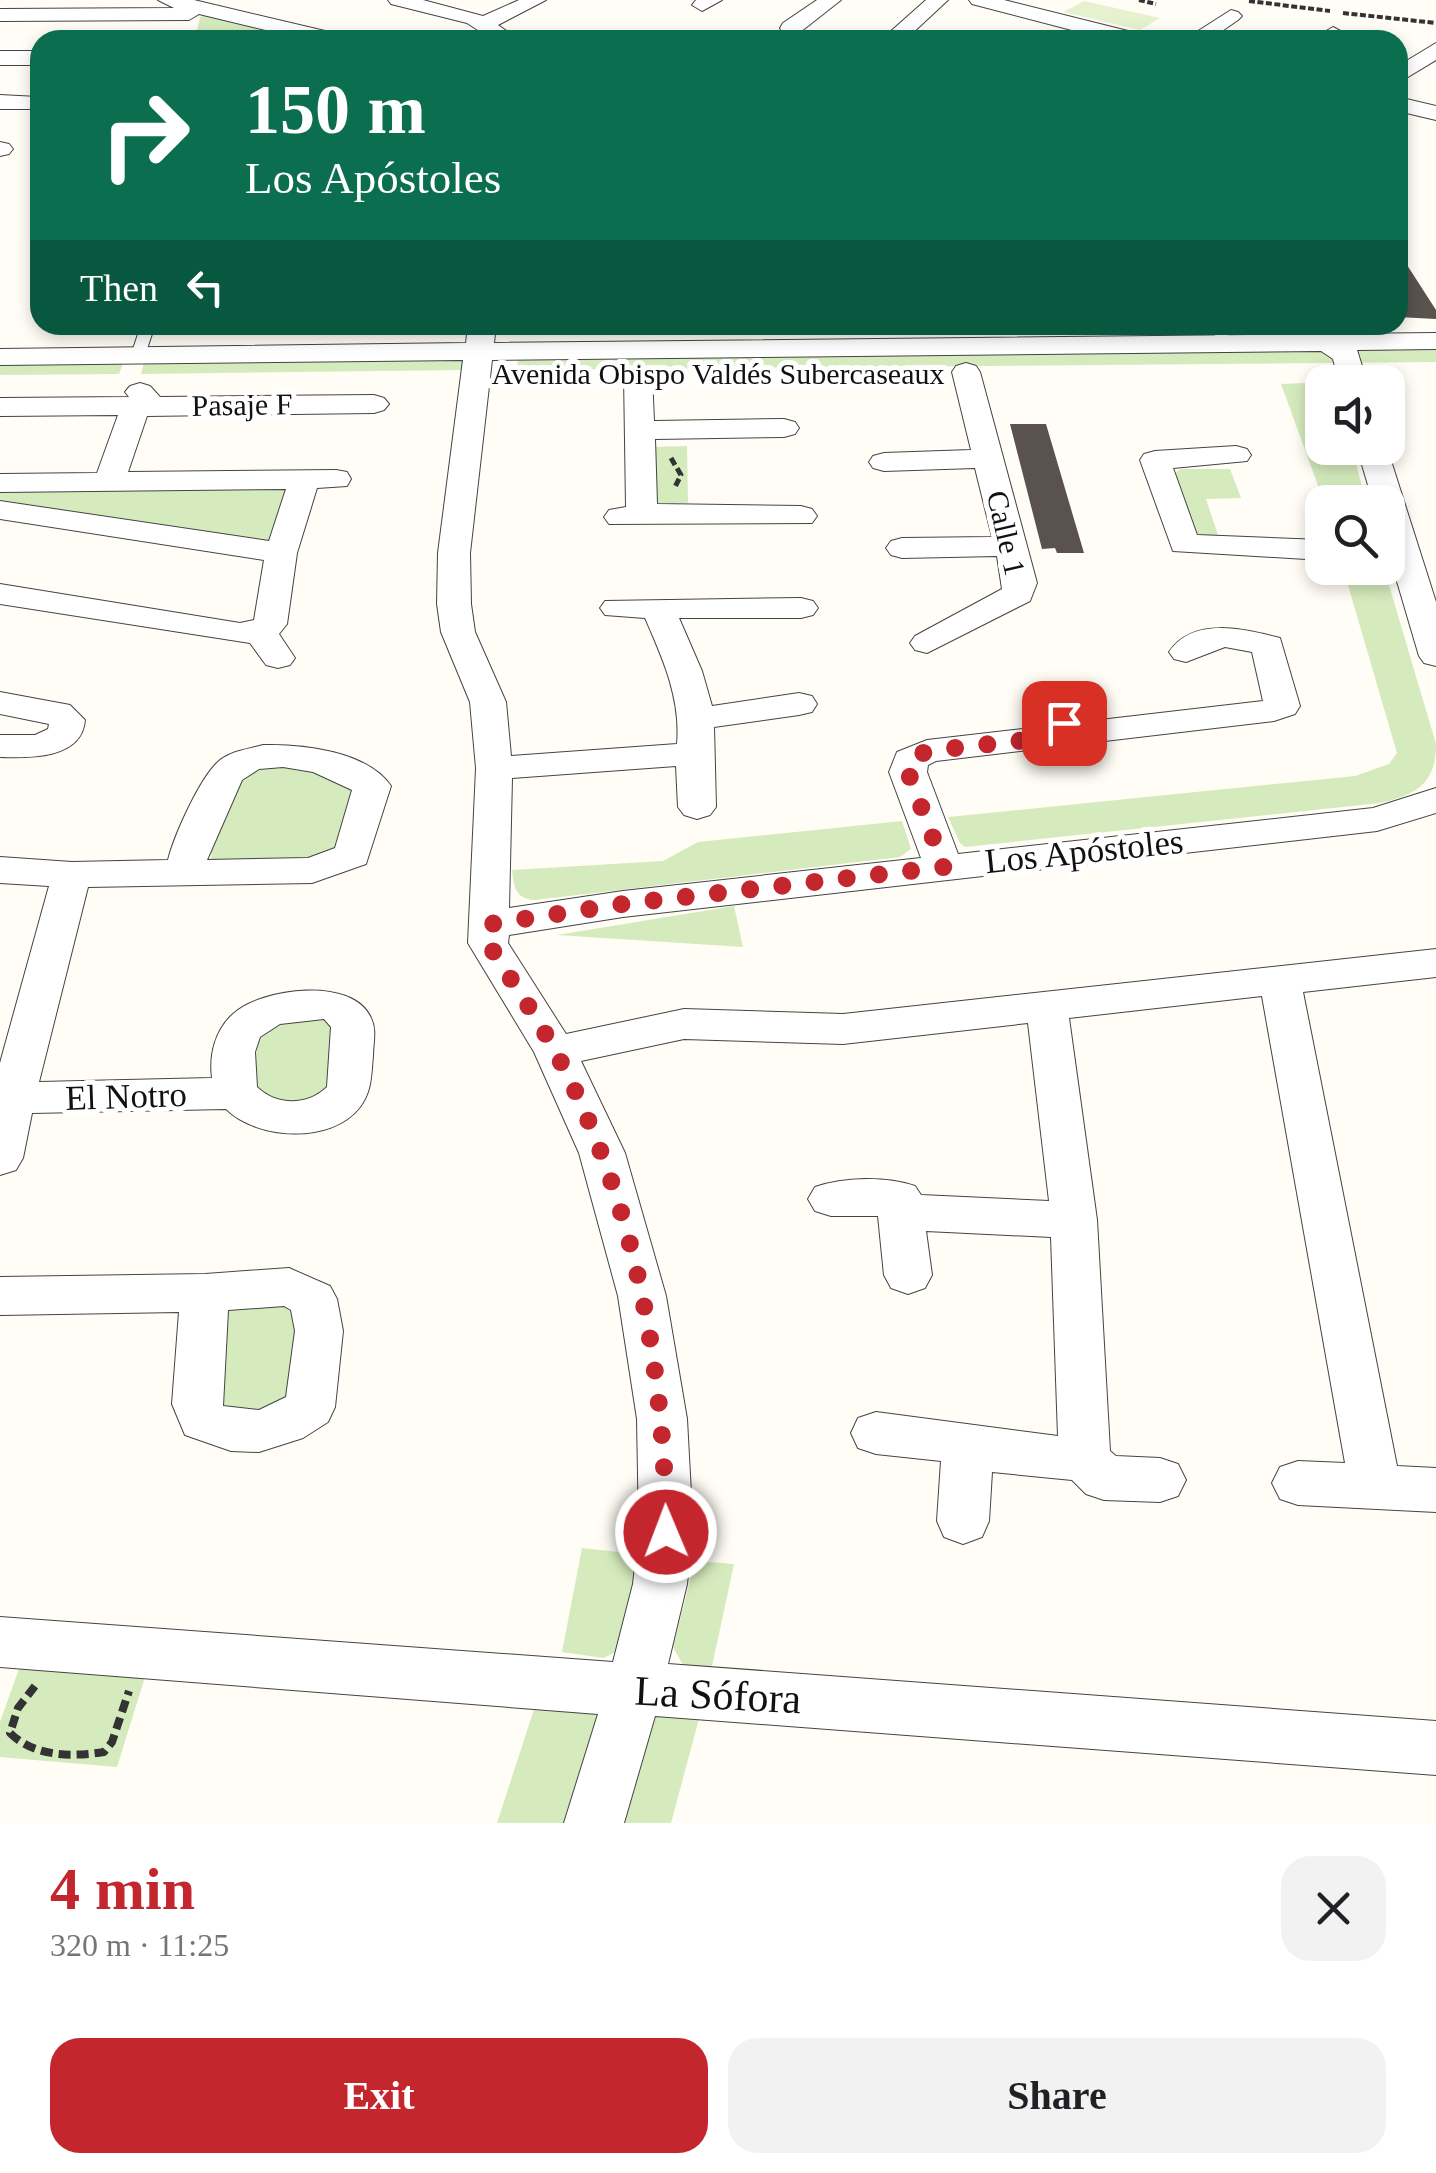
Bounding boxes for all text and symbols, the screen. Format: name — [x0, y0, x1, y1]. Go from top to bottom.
icon: right — [80, 70, 210, 200]
text: 150 m — [245, 71, 426, 148]
text: Los Apóstoles — [245, 153, 501, 203]
icon: left — [178, 260, 233, 315]
text: Then — [80, 267, 158, 309]
street label: Avenida Obispo Valdés Subercaseaux — [492, 357, 944, 390]
map controls — [1305, 365, 1405, 585]
button: sound — [1305, 365, 1405, 465]
street label: Pasaje F — [191, 387, 293, 422]
button: search — [1305, 485, 1405, 585]
street label: Calle 1 — [981, 487, 1032, 578]
pin — [1022, 681, 1107, 766]
icon: arrive — [1037, 696, 1092, 751]
street label: Los Apóstoles — [983, 822, 1185, 881]
street label: El Notro — [65, 1075, 187, 1118]
position arrow — [614, 1480, 718, 1584]
street label: La Sófora — [633, 1668, 803, 1722]
text: 4 min — [50, 1856, 195, 1922]
button: close — [1281, 1856, 1386, 1961]
text: 320 m · 11:25 — [50, 1927, 229, 1963]
button: Exit — [50, 2038, 708, 2153]
button: Share — [728, 2038, 1386, 2153]

